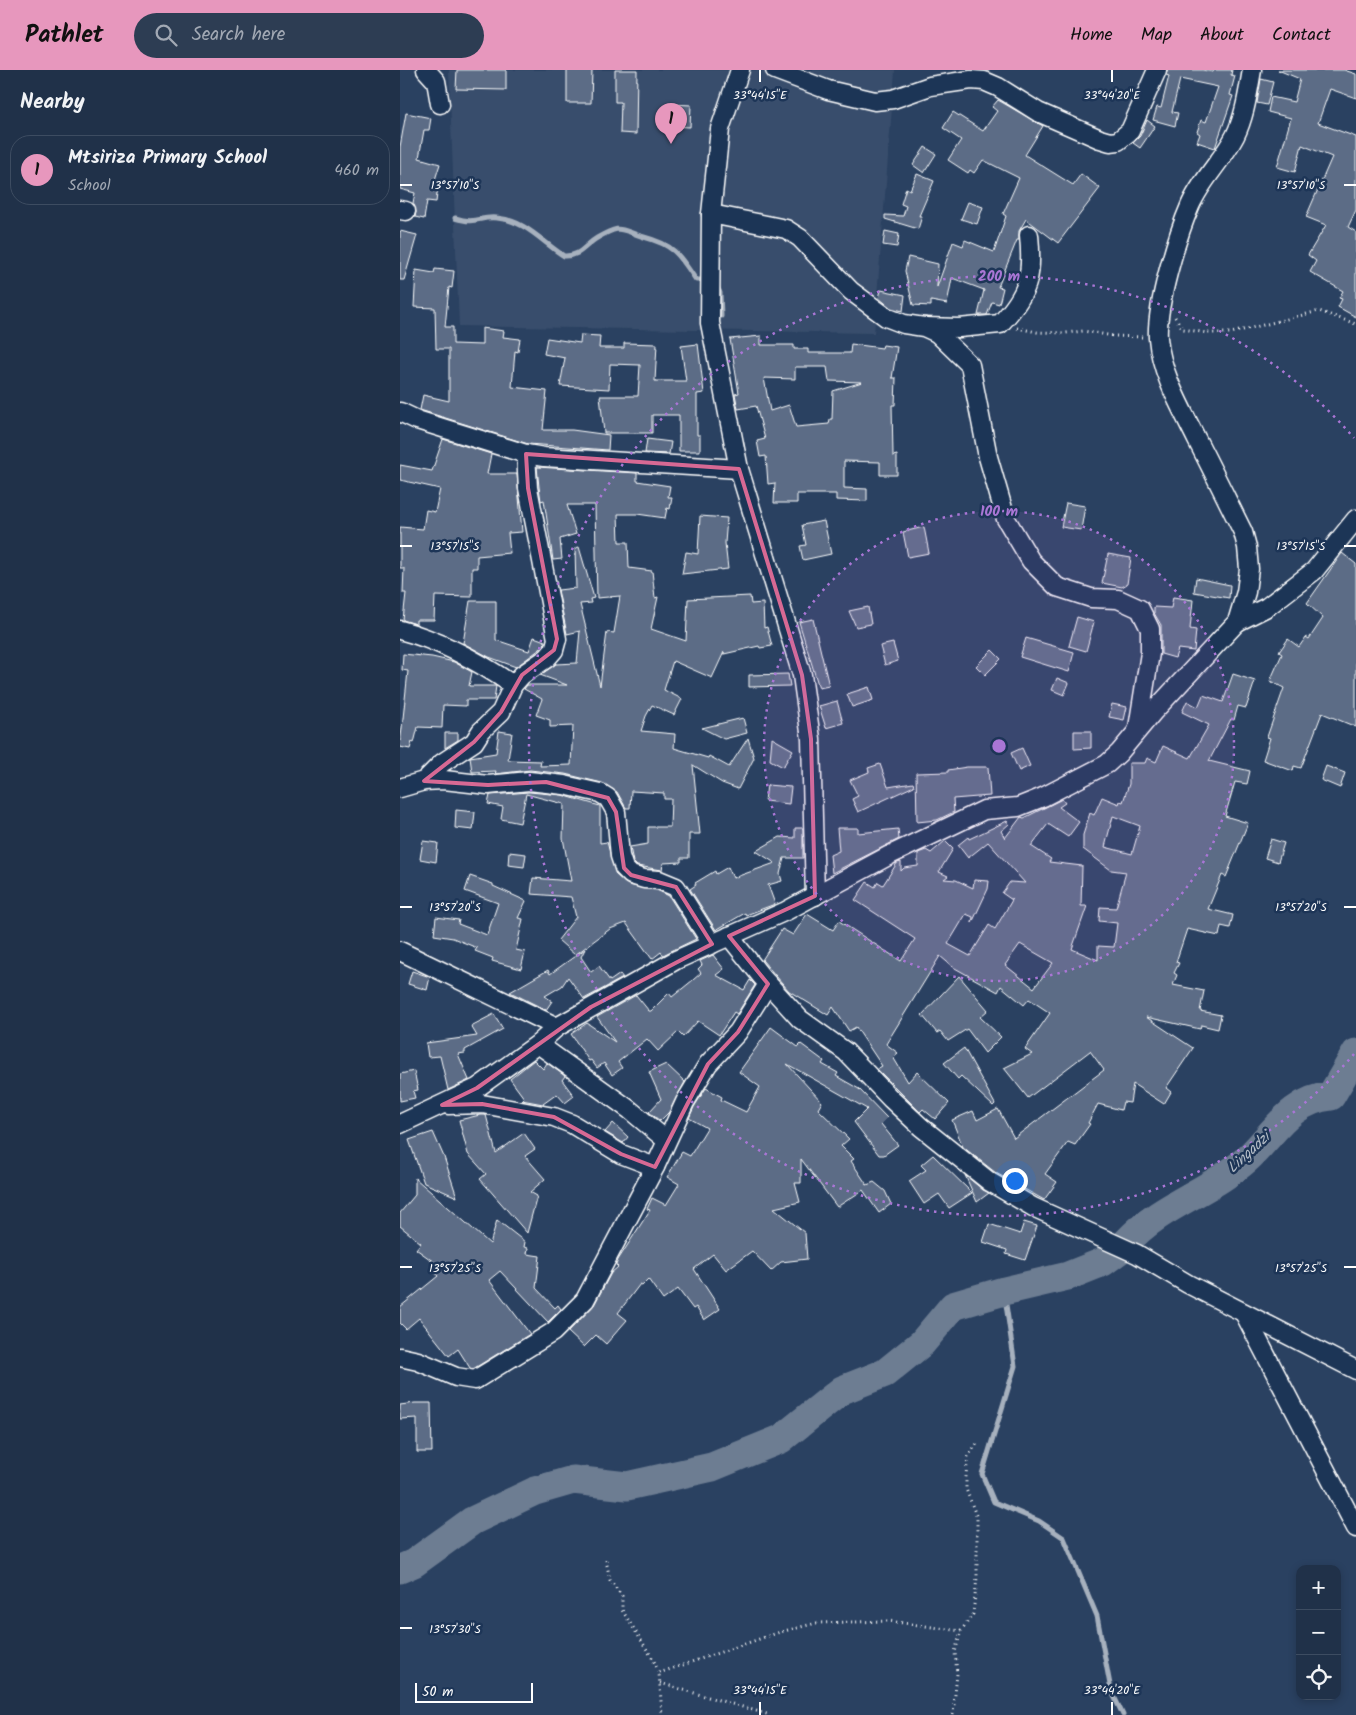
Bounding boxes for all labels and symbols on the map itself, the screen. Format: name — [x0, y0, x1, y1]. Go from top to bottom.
text: 33°44'15"E — [733, 86, 788, 105]
text: 33°44'20"E — [1084, 86, 1141, 105]
pin: 1 — [655, 103, 687, 144]
text: 13°57'10"S — [431, 176, 480, 195]
text: 13°57'10"S — [1277, 176, 1326, 195]
text: 200 m — [978, 265, 1020, 289]
text: 100 m — [980, 500, 1018, 524]
text: 13°57'15"S — [431, 537, 480, 556]
text: 13°57'15"S — [1277, 537, 1326, 556]
centre of rings — [990, 737, 1008, 755]
text: 13°57'20"S — [429, 898, 481, 917]
text: 13°57'20"S — [1275, 898, 1327, 917]
water label: Lingadzi — [1222, 1124, 1279, 1179]
your location — [1002, 1168, 1028, 1194]
text: 13°57'25"S — [429, 1259, 482, 1278]
text: 13°57'25"S — [1275, 1259, 1328, 1278]
text: 13°57'30"S — [429, 1620, 481, 1639]
scale bar — [415, 1680, 532, 1703]
text: 33°44'15"E — [733, 1681, 788, 1700]
text: 33°44'20"E — [1084, 1681, 1141, 1700]

